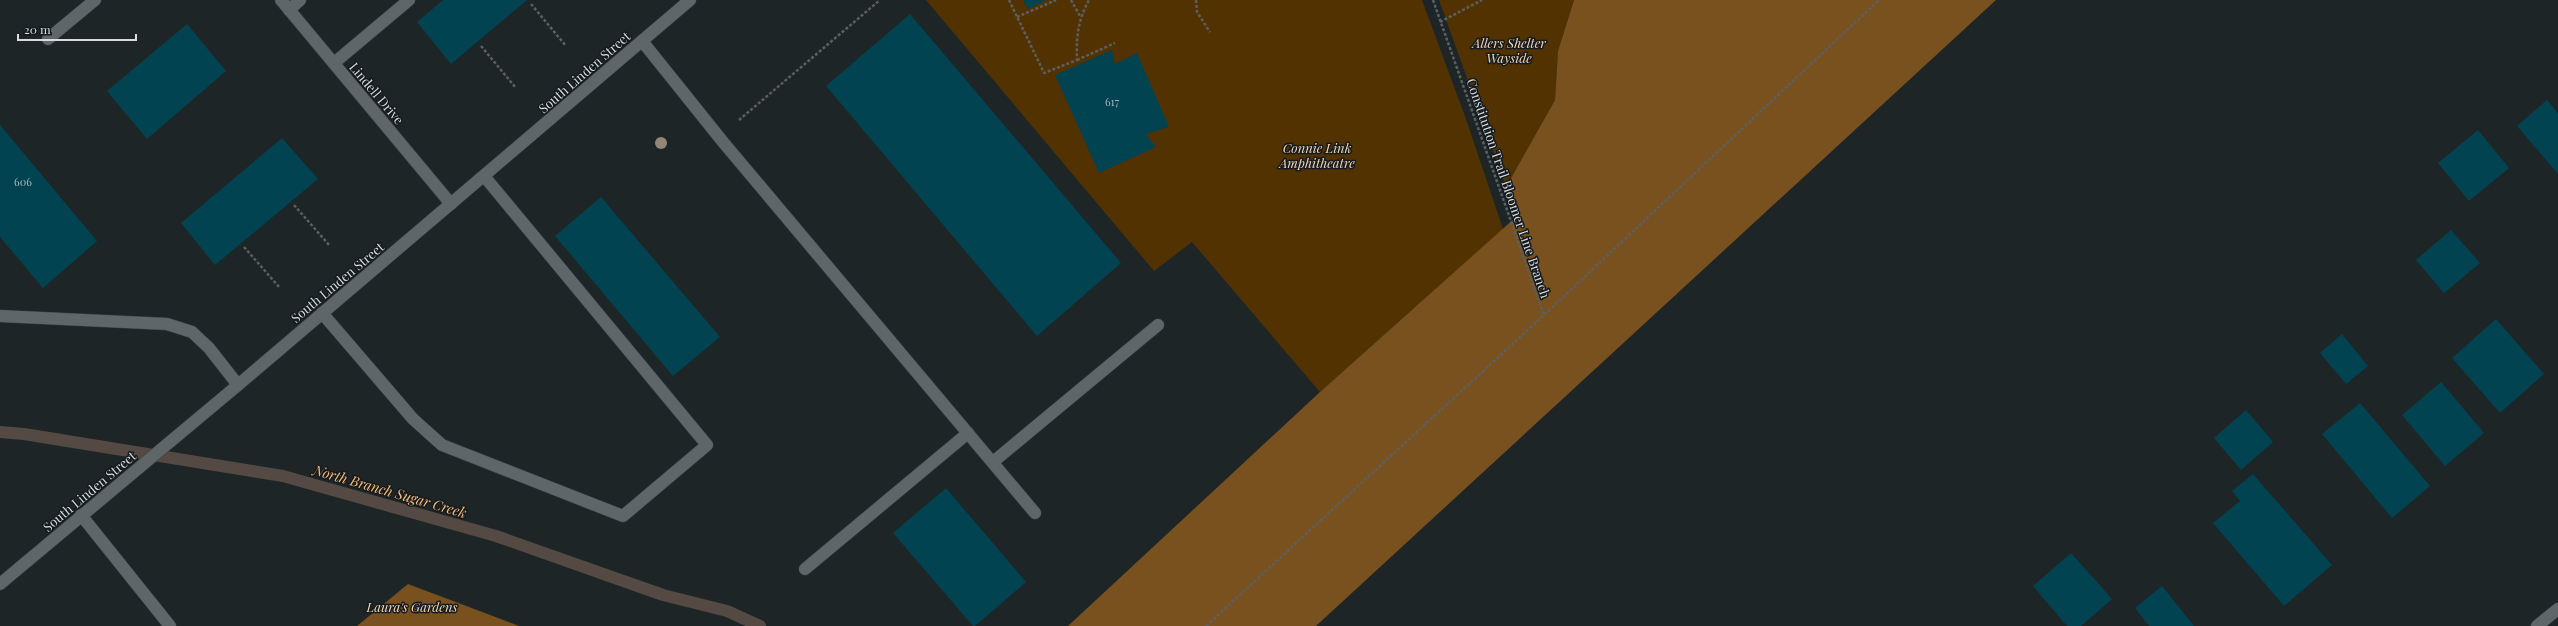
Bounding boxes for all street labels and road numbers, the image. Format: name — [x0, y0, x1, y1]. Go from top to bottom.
street label: South Linden Street — [534, 27, 634, 117]
street label: Lindell Drive — [346, 58, 408, 128]
street label: Constitution Trail Bloomer Line Branch — [1463, 76, 1555, 300]
street label: South Linden Street — [287, 238, 387, 326]
street label: South Linden Street — [39, 447, 139, 535]

